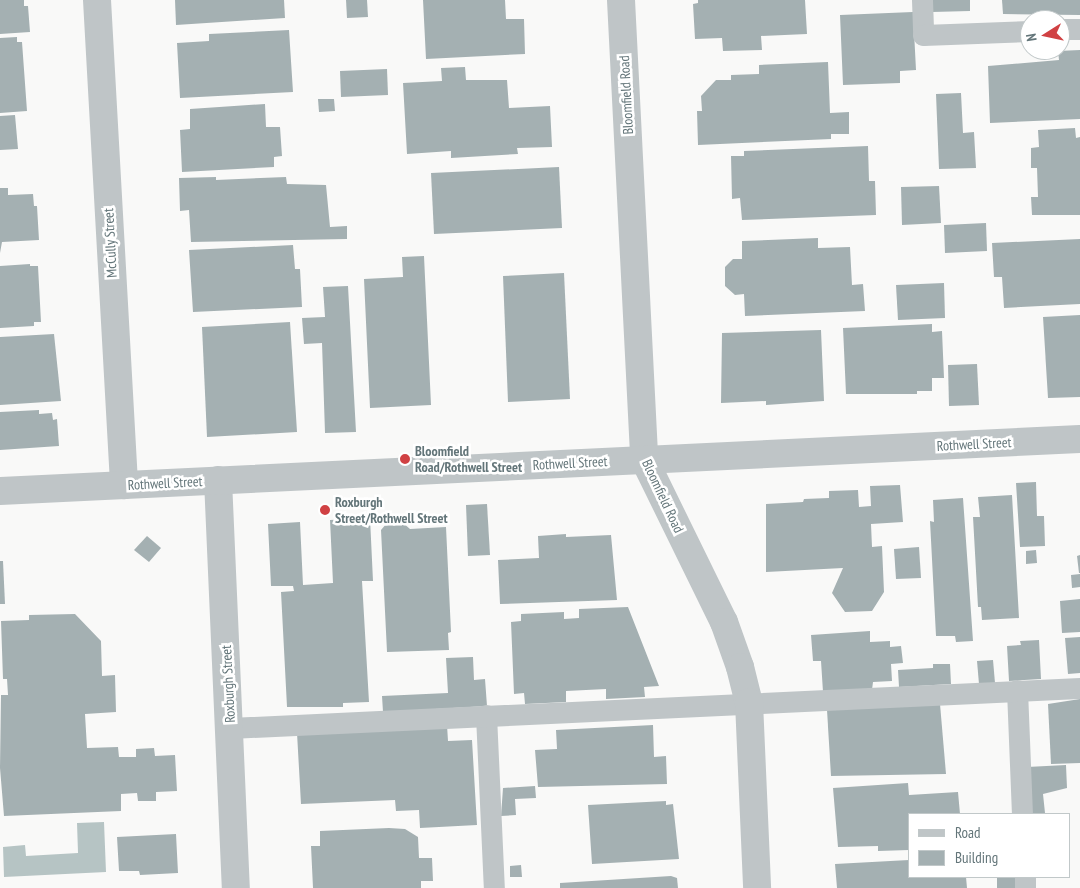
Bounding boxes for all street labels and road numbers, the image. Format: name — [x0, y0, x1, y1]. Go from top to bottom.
street label: Bloomfield Road — [616, 55, 636, 135]
street label: McCully Street — [100, 208, 120, 278]
street label: Rothwell Street — [936, 434, 1012, 454]
street label: Rothwell Street — [532, 453, 608, 473]
street label: Bloomfield Road — [639, 457, 687, 535]
street label: Rothwell Street — [127, 473, 203, 493]
street label: Roxburgh Street — [218, 645, 238, 723]

